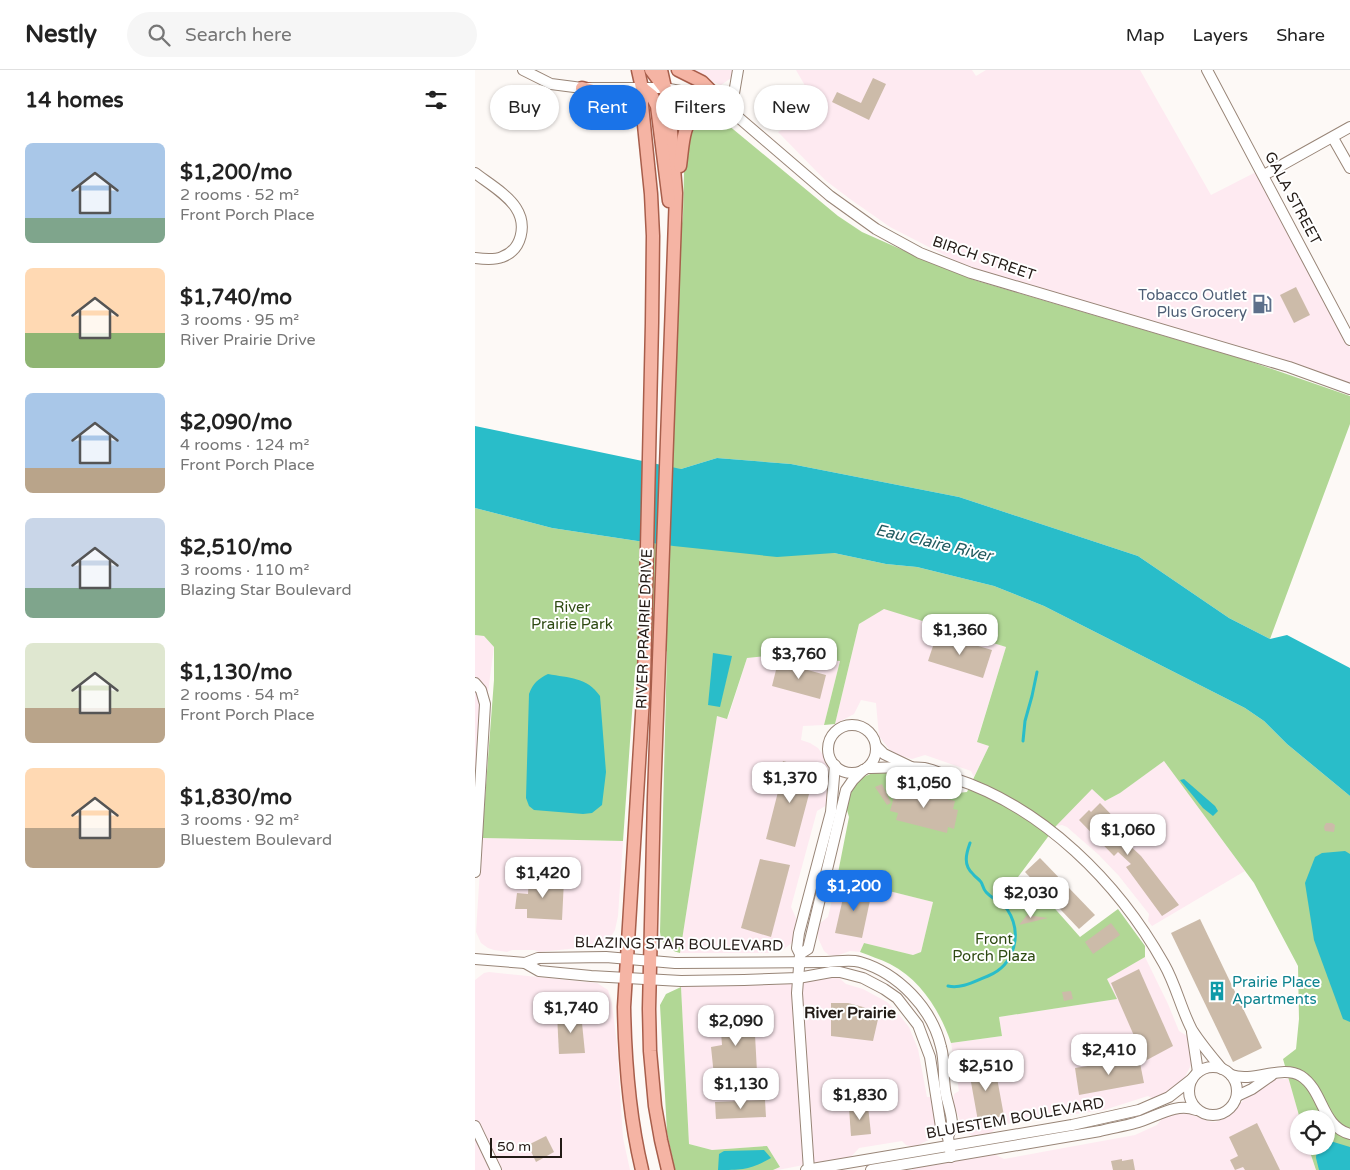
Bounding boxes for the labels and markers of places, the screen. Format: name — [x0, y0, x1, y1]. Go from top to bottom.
place label: Tobacco Outlet Plus Grocery — [1138, 286, 1247, 321]
fuel station icon: Tobacco Outlet Plus Grocery — [1251, 293, 1273, 315]
pin: $1,360 — [919, 614, 1001, 656]
pin: $3,760 — [758, 638, 840, 680]
pin: $1,370 — [749, 762, 831, 804]
pin: $1,050 — [883, 766, 965, 809]
pin: $1,060 — [1087, 814, 1169, 856]
pin: $1,420 — [502, 856, 584, 899]
pin: $1,200 — [813, 870, 895, 912]
pin: $2,030 — [990, 876, 1072, 919]
place label: Prairie Place Apartments — [1232, 973, 1320, 1008]
building icon: Prairie Place Apartments — [1206, 980, 1228, 1002]
pin: $1,740 — [530, 992, 612, 1034]
pin: $2,090 — [695, 1004, 777, 1047]
pin: $2,410 — [1068, 1034, 1150, 1076]
pin: $2,510 — [945, 1050, 1027, 1092]
pin: $1,130 — [700, 1068, 782, 1110]
pin: $1,830 — [819, 1078, 901, 1121]

